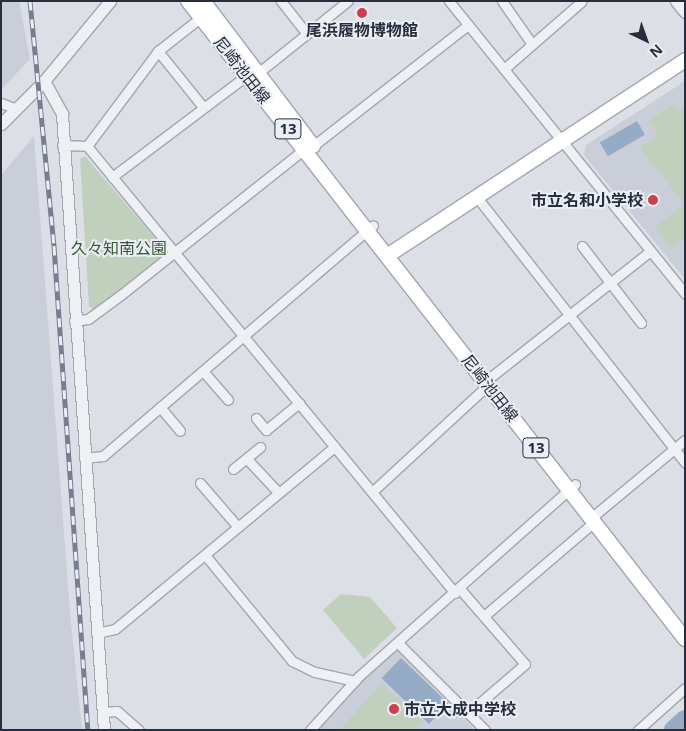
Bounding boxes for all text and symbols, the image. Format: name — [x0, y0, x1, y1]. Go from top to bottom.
marker: 尾浜履物博物館 — [356, 7, 368, 19]
north arrow — [621, 15, 671, 65]
place label: 尾浜履物博物館 — [306, 20, 418, 40]
street label: 尼崎池田線 — [210, 33, 274, 107]
text: N — [646, 41, 667, 62]
road number: 13 — [274, 116, 302, 142]
place label: 市立名和小学校 — [531, 190, 643, 210]
marker: 市立名和小学校 — [647, 194, 659, 206]
park label: 久々知南公園 — [71, 238, 167, 258]
street label: 尼崎池田線 — [458, 351, 522, 425]
road number: 13 — [522, 436, 550, 460]
place label: 市立大成中学校 — [404, 699, 516, 719]
marker: 市立大成中学校 — [388, 703, 400, 715]

